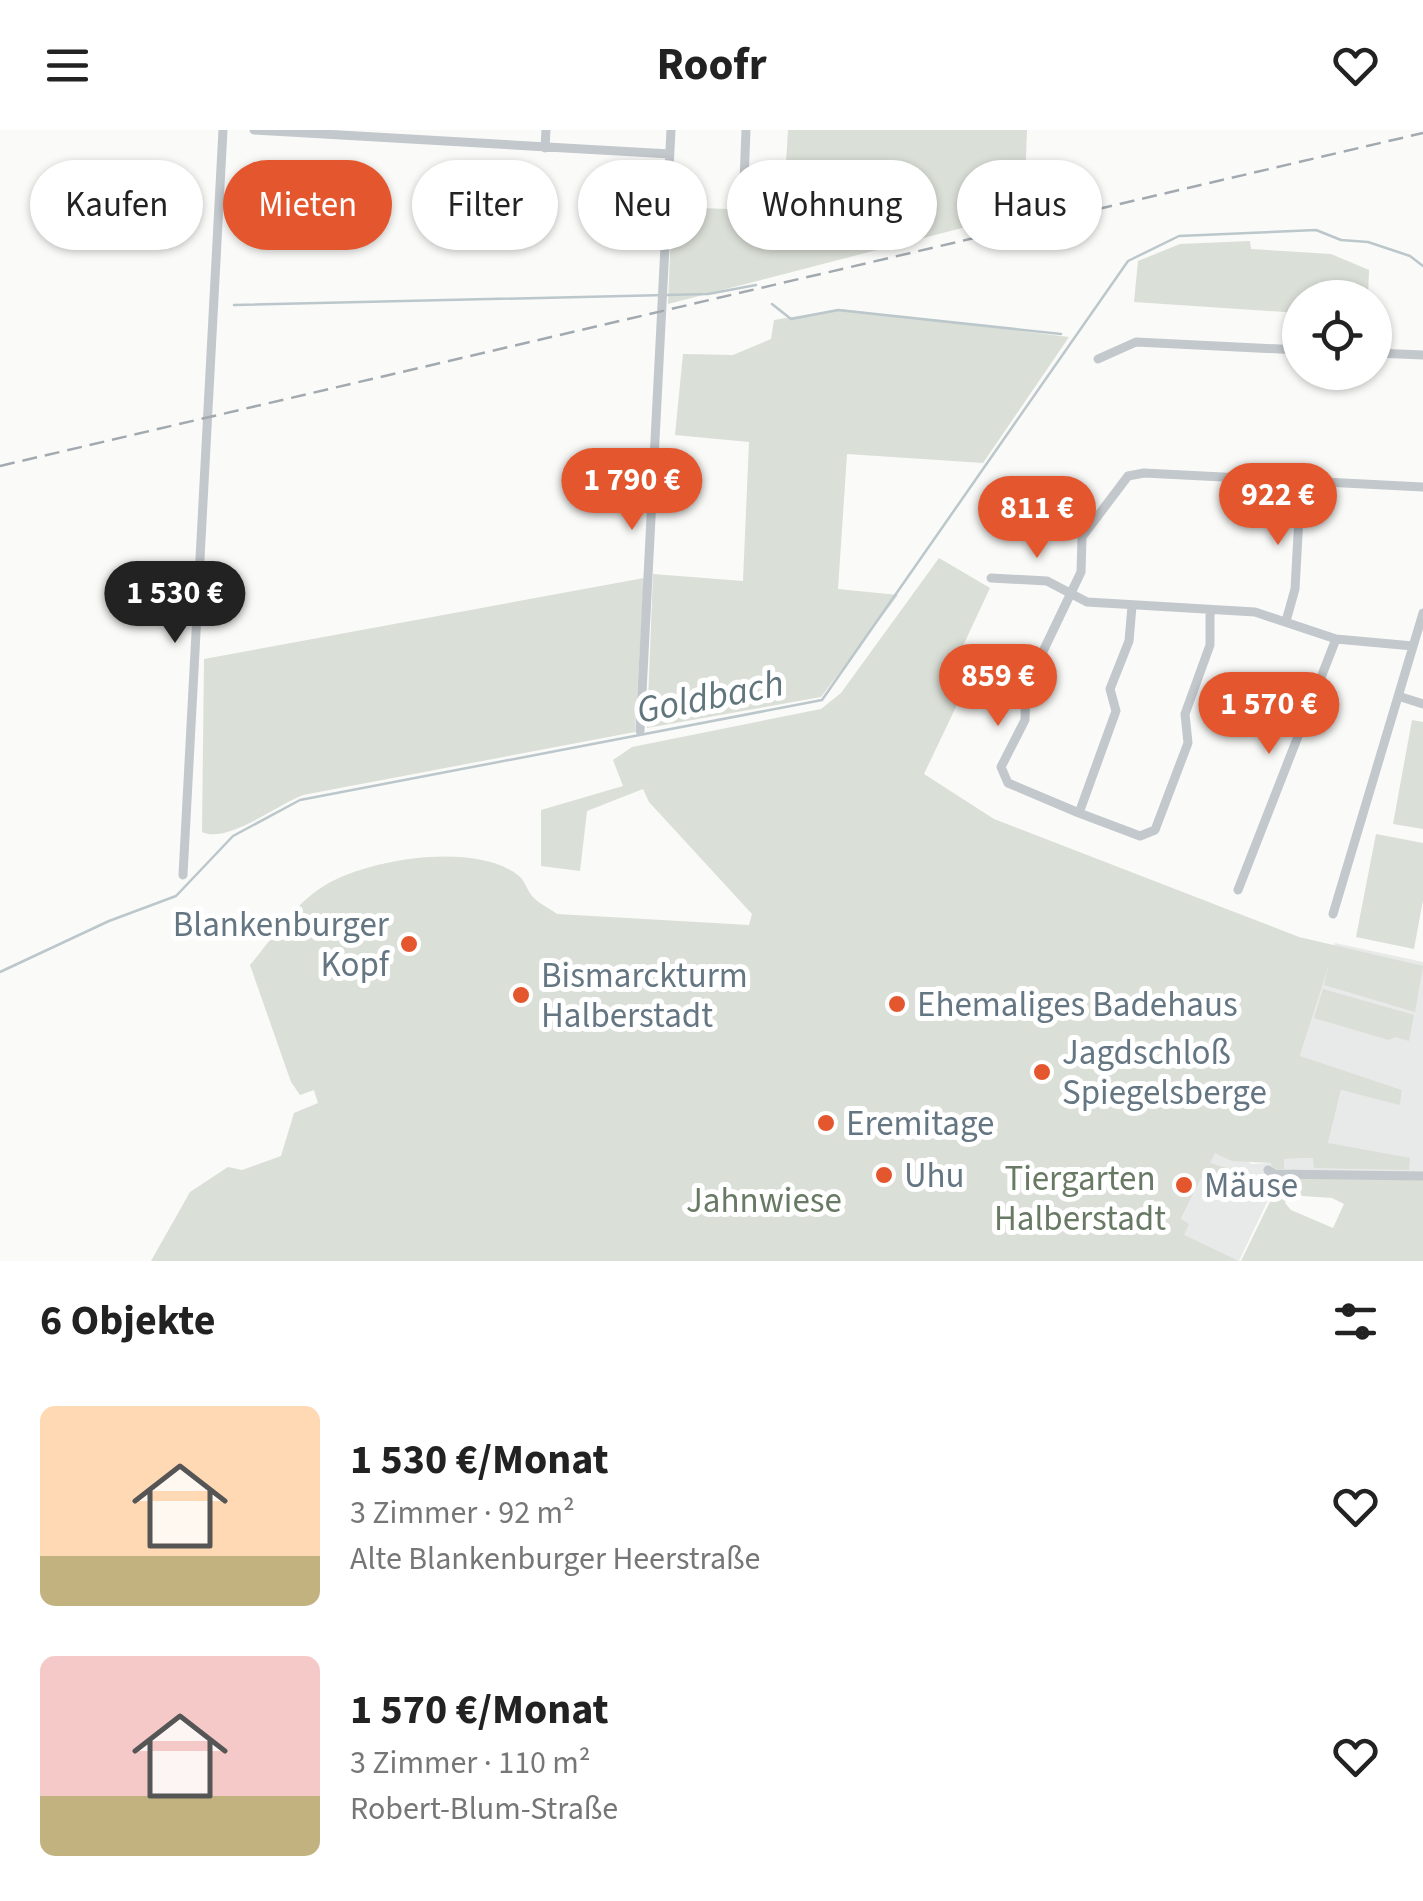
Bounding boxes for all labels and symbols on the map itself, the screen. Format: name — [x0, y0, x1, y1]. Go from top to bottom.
pin: 1 790 € — [540, 448, 724, 533]
pin: 922 € — [1208, 463, 1348, 548]
pin: 811 € — [967, 476, 1107, 561]
pin: 1 530 € — [83, 561, 267, 646]
pin: 859 € — [928, 644, 1068, 729]
water label: Goldbach — [632, 656, 788, 738]
pin: 1 570 € — [1177, 672, 1361, 757]
place label: Blankenburger Kopf — [173, 900, 391, 990]
marker: Blankenburger Kopf — [398, 933, 420, 955]
place label: Bismarckturm Halberstadt — [541, 951, 748, 1041]
place label: Ehemaliges Badehaus — [917, 980, 1238, 1030]
marker: Bismarckturm Halberstadt — [510, 984, 532, 1006]
marker: Ehemaliges Badehaus — [886, 993, 908, 1015]
place label: Jagdschloß Spiegelsberge — [1062, 1028, 1267, 1118]
marker: Jagdschloß Spiegelsberge — [1031, 1061, 1053, 1083]
place label: Eremitage — [846, 1099, 994, 1149]
marker: Eremitage — [815, 1112, 837, 1134]
place label: Uhu — [904, 1151, 965, 1201]
park label: Tiergarten Halberstadt — [994, 1154, 1166, 1244]
place label: Mäuse — [1204, 1161, 1298, 1211]
marker: Uhu — [873, 1164, 895, 1186]
marker: Mäuse — [1173, 1174, 1195, 1196]
park label: Jahnwiese — [686, 1176, 842, 1226]

